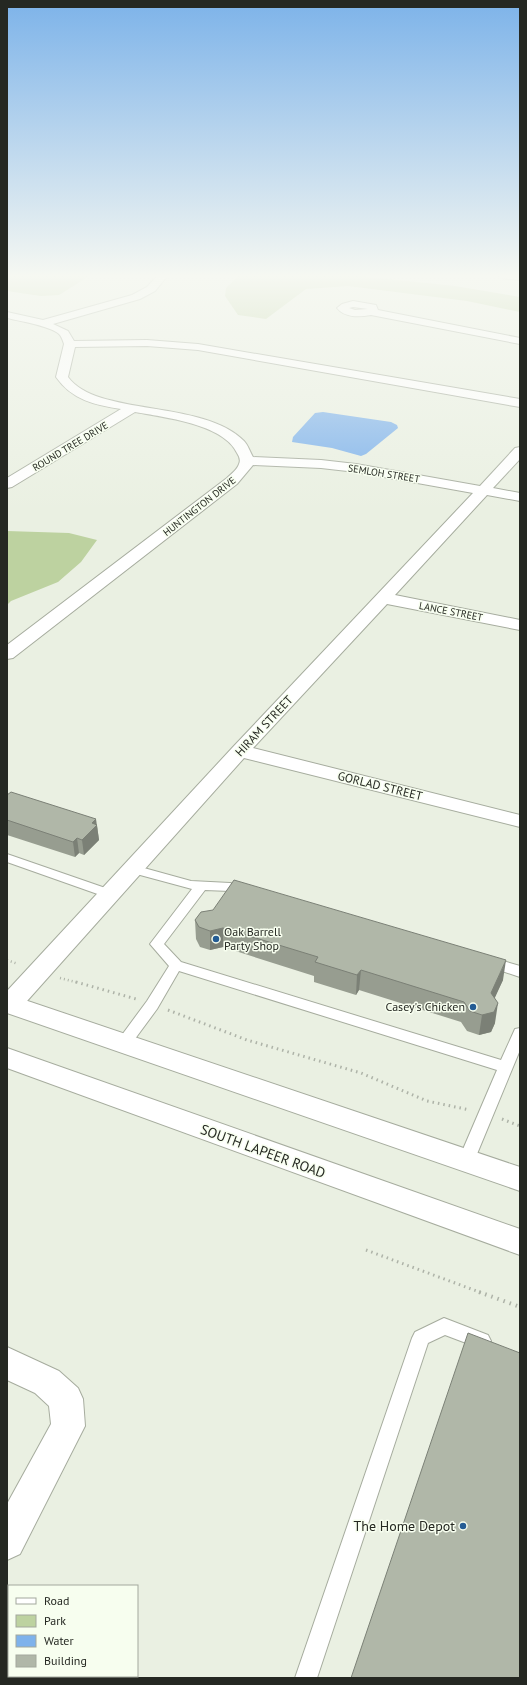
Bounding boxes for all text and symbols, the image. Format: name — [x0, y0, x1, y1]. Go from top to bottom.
street label: ROUND TREE DRIVE — [30, 419, 110, 474]
street label: SEMLOH STREET — [347, 461, 421, 486]
street label: HUNTINGTON DRIVE — [160, 474, 238, 539]
street label: LANCE STREET — [418, 599, 484, 624]
street label: HIRAM STREET — [232, 692, 296, 759]
street label: GORLAD STREET — [336, 768, 424, 803]
place label: Oak Barrell Party Shop — [224, 924, 281, 953]
marker: Oak Barrell Party Shop — [211, 934, 221, 944]
place label: Casey's Chicken — [385, 999, 465, 1014]
marker: Casey's Chicken — [468, 1002, 478, 1012]
street label: SOUTH LAPEER ROAD — [198, 1120, 328, 1182]
place label: The Home Depot — [354, 1517, 455, 1535]
marker: The Home Depot — [458, 1521, 468, 1531]
legend — [8, 1585, 138, 1677]
text: Road — [44, 1593, 69, 1608]
text: Park — [44, 1613, 66, 1628]
text: Water — [44, 1633, 74, 1648]
text: Building — [44, 1653, 87, 1668]

